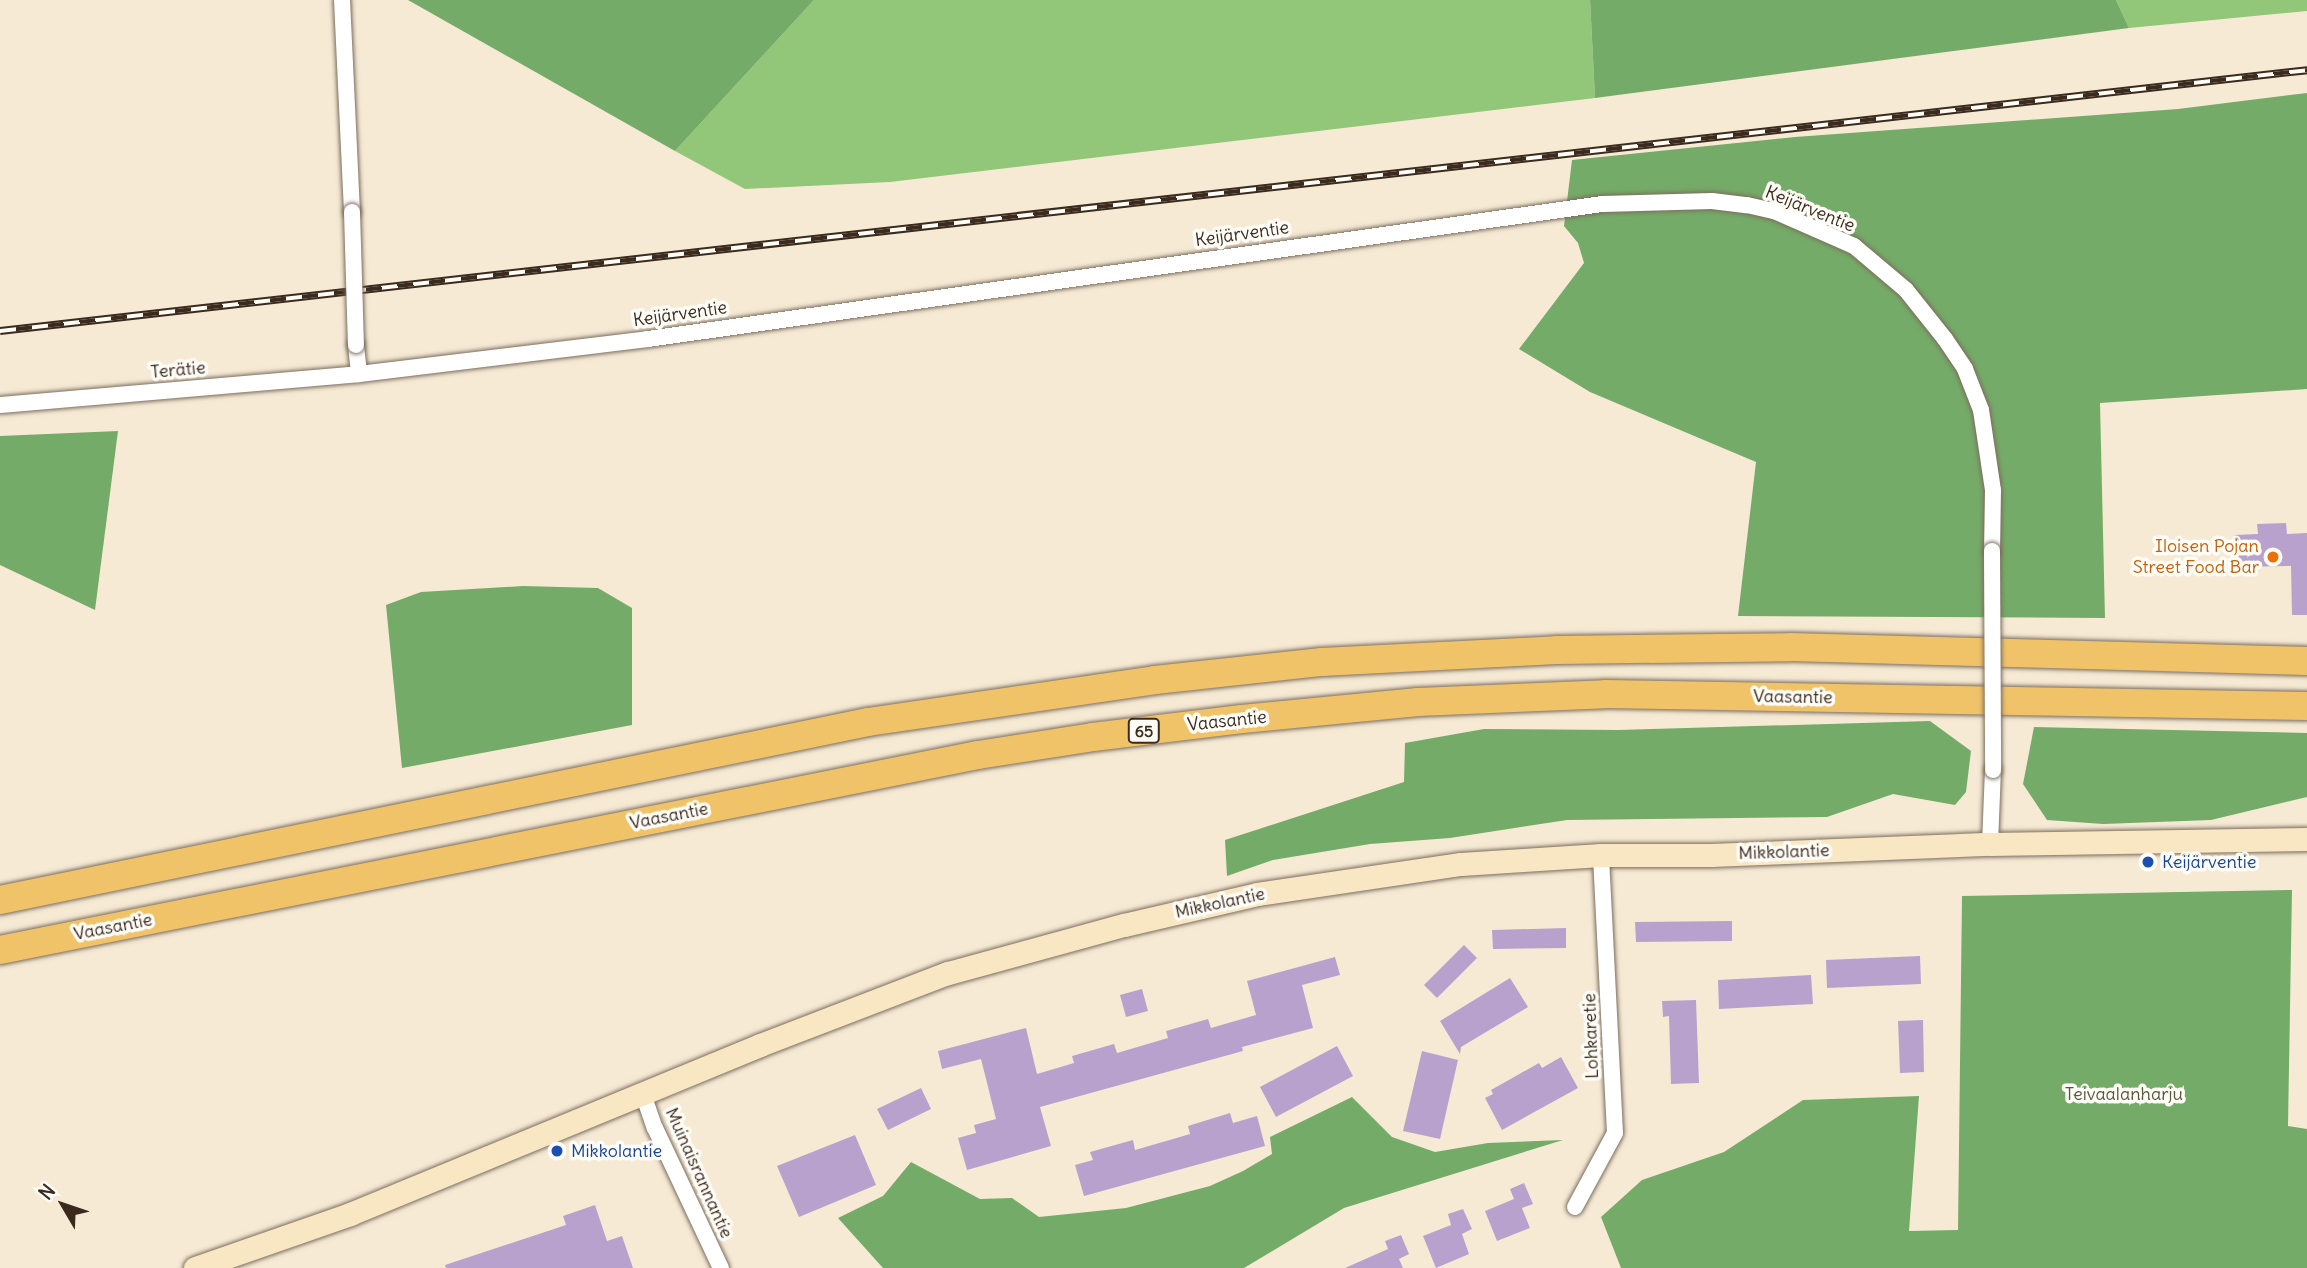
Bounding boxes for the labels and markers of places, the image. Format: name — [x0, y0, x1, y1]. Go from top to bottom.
place label: Iloisen Pojan Street Food Bar — [2133, 536, 2259, 578]
marker: Iloisen Pojan Street Food Bar — [2265, 549, 2281, 565]
place label: Keijärventie — [2162, 851, 2257, 873]
marker: Keijärventie — [2140, 854, 2156, 870]
place label: Mikkolantie — [571, 1140, 662, 1162]
marker: Mikkolantie — [549, 1143, 565, 1159]

